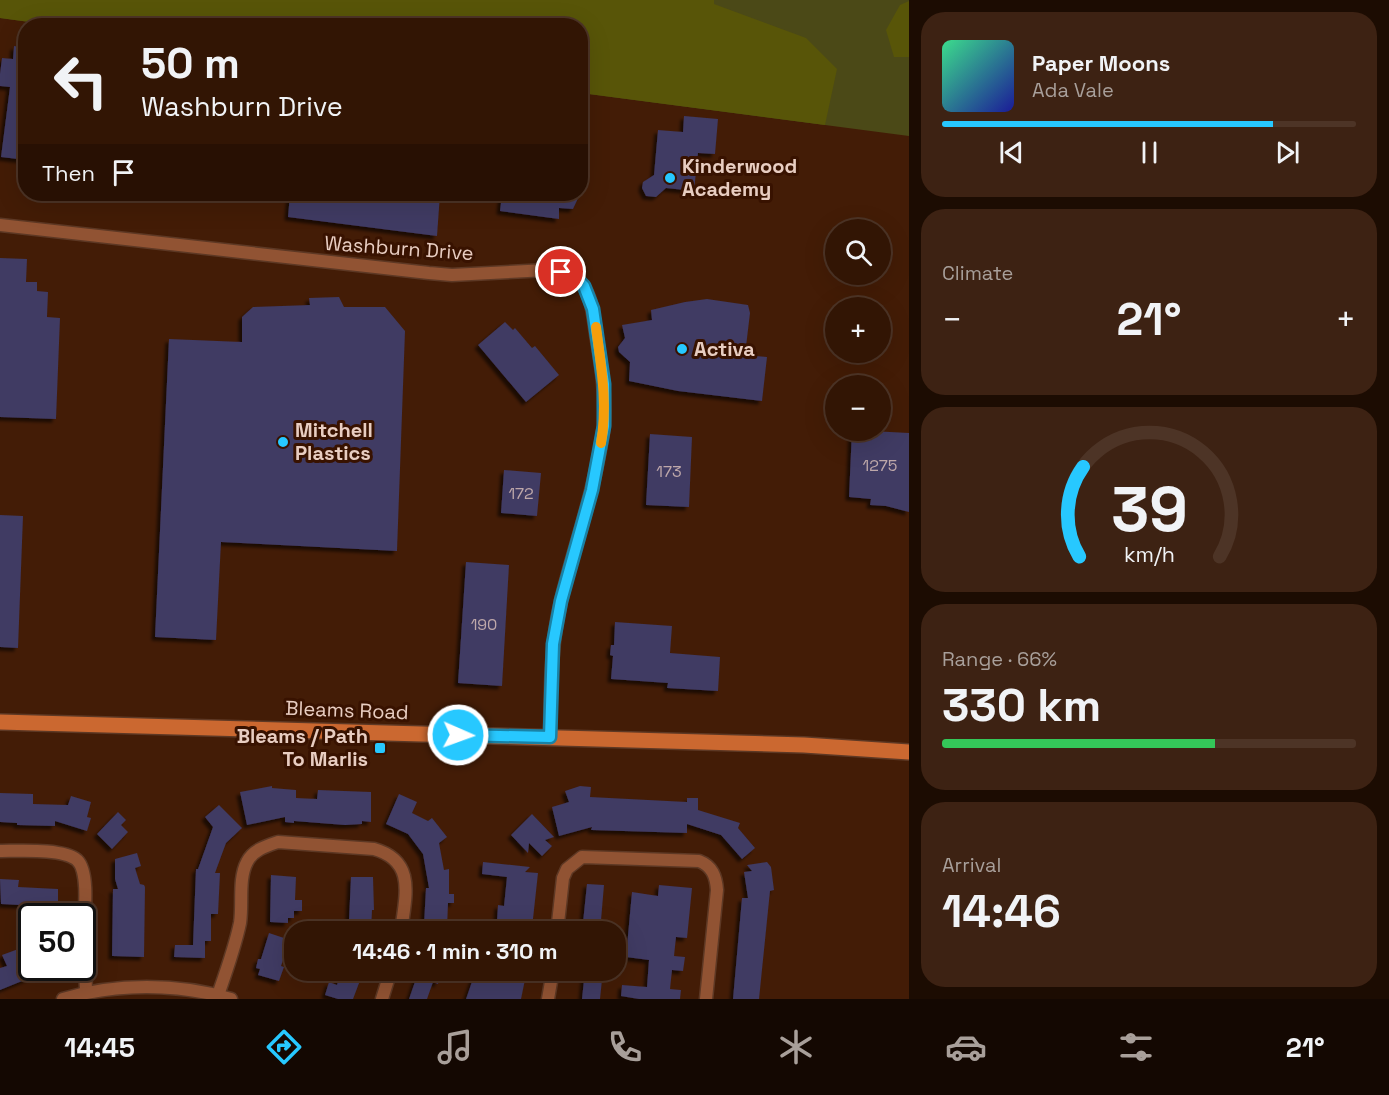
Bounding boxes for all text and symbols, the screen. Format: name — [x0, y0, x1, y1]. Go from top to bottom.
text: 50 m — [141, 37, 240, 90]
icon: left — [42, 42, 120, 120]
text: Paper Moons — [1032, 49, 1170, 77]
text: Ada Vale — [1032, 77, 1114, 103]
text: Washburn Drive — [141, 89, 343, 124]
icon: previous — [995, 136, 1028, 169]
icon: pause — [1133, 136, 1166, 169]
icon: next — [1271, 136, 1304, 169]
place label: Kinderwood Academy — [682, 153, 797, 202]
icon: arrive — [107, 156, 140, 189]
text: Then — [42, 159, 95, 187]
marker: Kinderwood Academy — [663, 171, 677, 185]
map controls — [825, 219, 891, 441]
button: search — [825, 219, 891, 285]
street label: Washburn Drive — [324, 230, 474, 266]
pin — [535, 246, 586, 297]
icon: arrive — [544, 255, 577, 288]
text: Climate — [942, 260, 1013, 286]
text: 21° — [1117, 291, 1181, 348]
button: + — [825, 297, 891, 363]
text: − — [942, 299, 962, 341]
text: + — [1336, 299, 1356, 341]
place label: Activa — [694, 336, 755, 362]
marker: Activa — [675, 342, 689, 356]
button: − — [825, 375, 891, 441]
place label: Mitchell Plastics — [295, 417, 373, 466]
marker: Mitchell Plastics — [276, 435, 290, 449]
house number: 1275 — [863, 455, 897, 476]
house number: 173 — [656, 461, 682, 482]
text: 39 — [1111, 470, 1187, 549]
house number: 172 — [508, 483, 534, 504]
text: km/h — [1123, 541, 1175, 568]
house number: 190 — [471, 614, 497, 635]
text: Range · 66% — [942, 646, 1057, 672]
text: 330 km — [942, 677, 1101, 734]
street label: Bleams Road — [285, 695, 409, 725]
position arrow — [426, 703, 490, 767]
place label: Bleams / Path To Marlis — [237, 723, 368, 772]
marker: Bleams / Path To Marlis — [373, 741, 387, 755]
text: Arrival — [942, 852, 1001, 878]
text: 14:46 — [942, 883, 1061, 940]
speed limit sign: 50 — [18, 903, 96, 981]
text: 14:46 · 1 min · 310 m — [352, 937, 558, 965]
icon: directions — [263, 1026, 305, 1068]
icon: music — [434, 1026, 476, 1068]
icon: phone — [604, 1026, 646, 1068]
icon: climate — [775, 1026, 817, 1068]
icon: car — [945, 1026, 987, 1068]
icon: filters — [1115, 1026, 1157, 1068]
text: 14:45 — [64, 1030, 135, 1065]
text: 21° — [1286, 1030, 1325, 1065]

